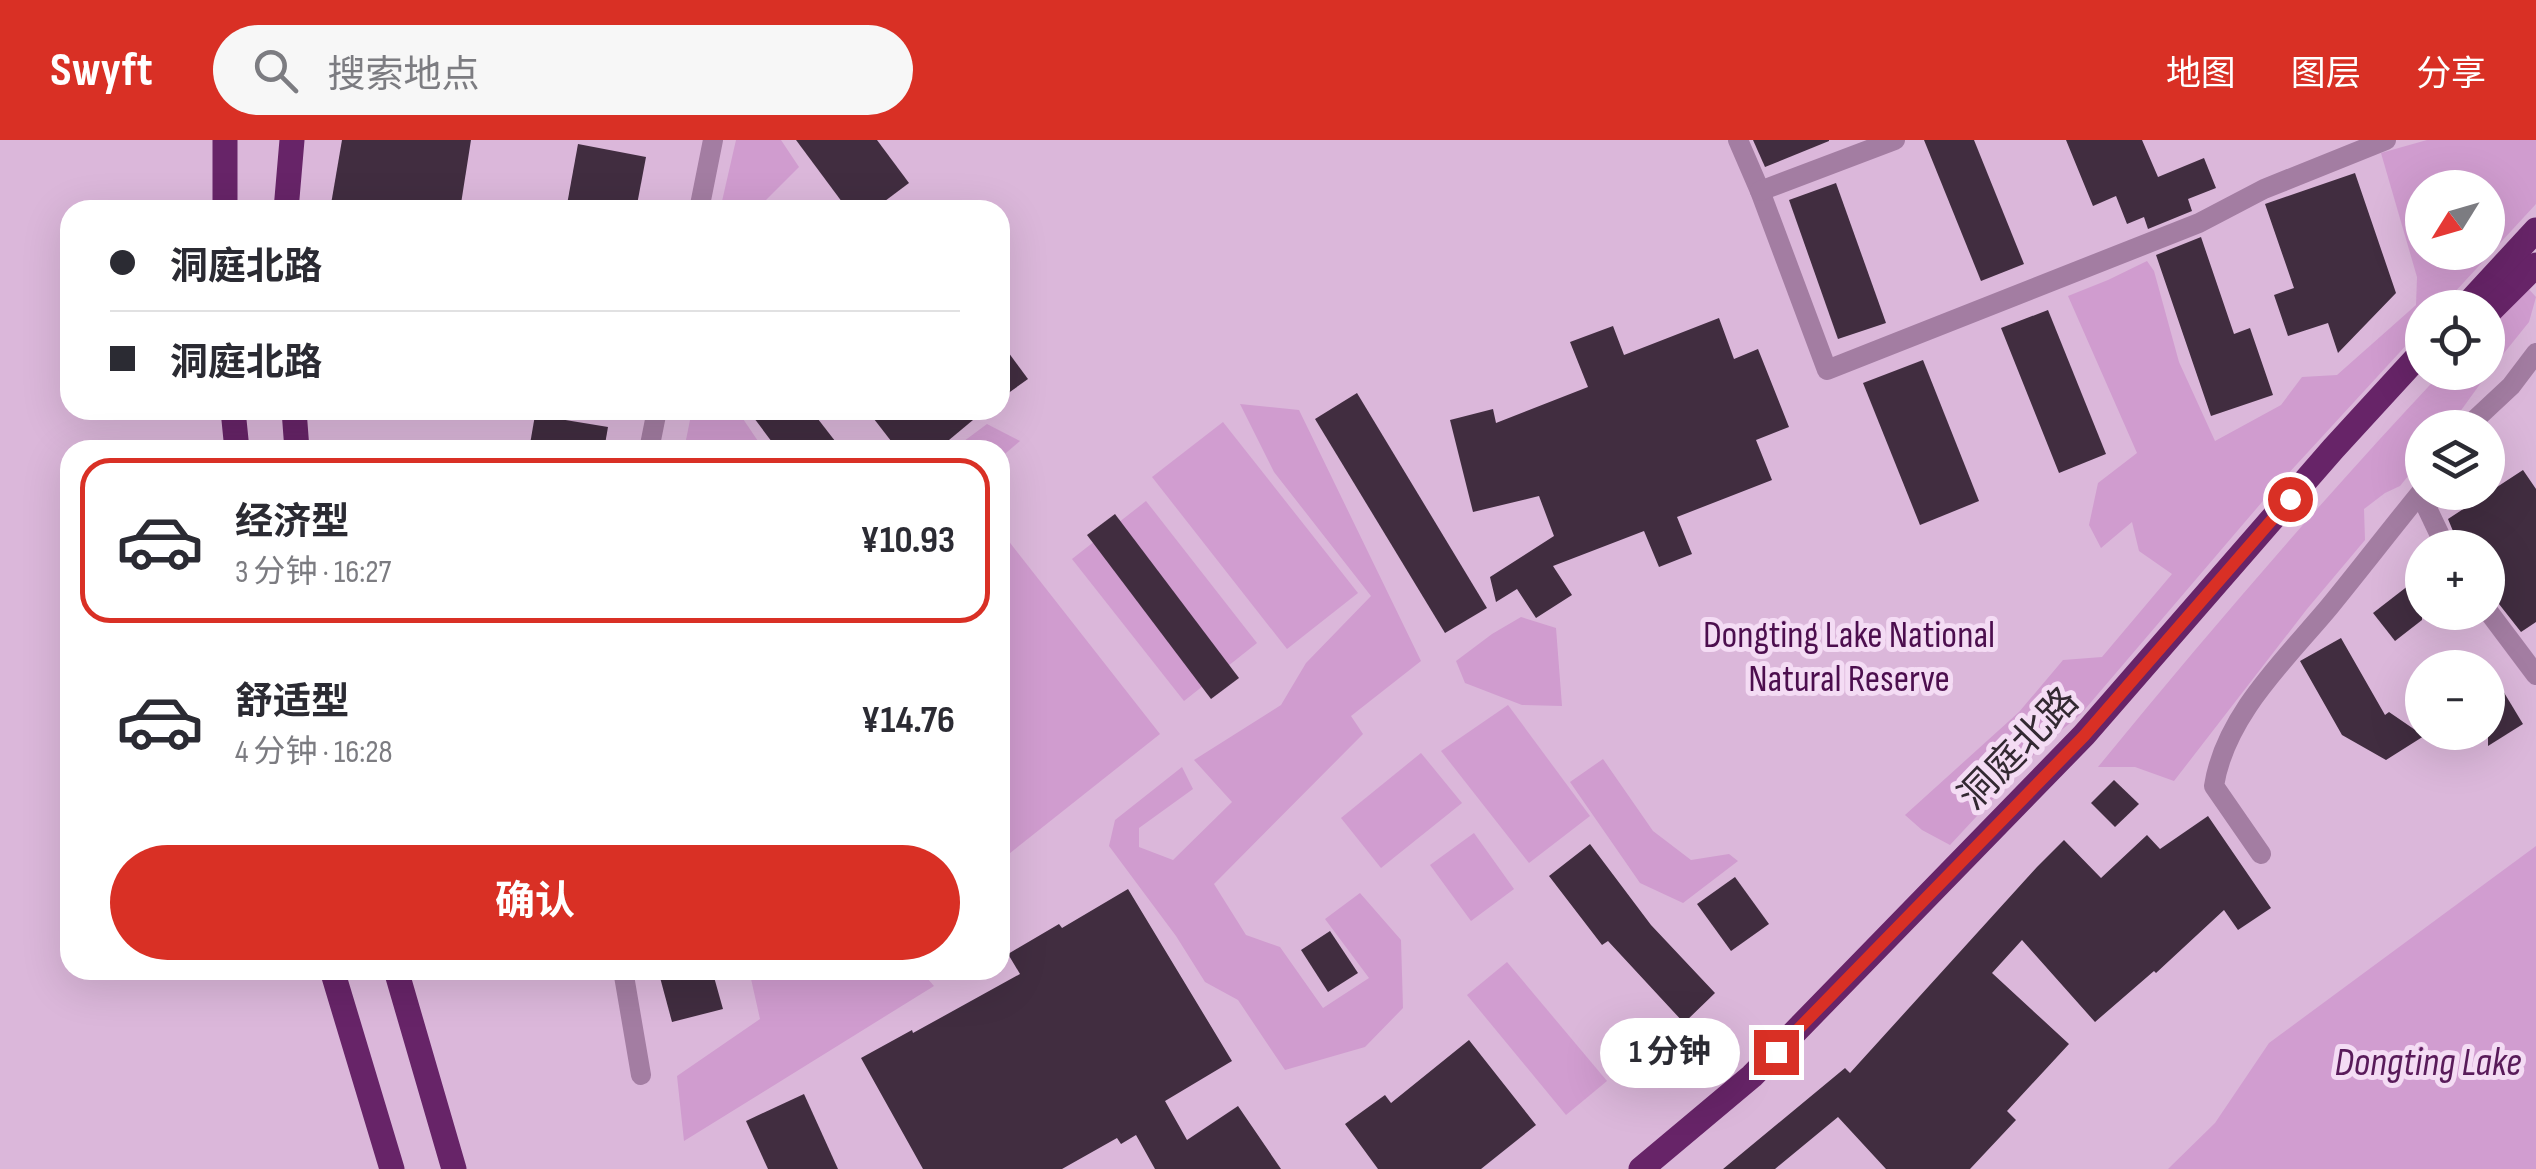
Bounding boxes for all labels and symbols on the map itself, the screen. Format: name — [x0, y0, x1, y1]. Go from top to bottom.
north arrow — [2405, 170, 2505, 270]
route start — [2268, 477, 2313, 522]
park label: Dongting Lake National Natural Reserve — [1703, 613, 1995, 702]
street label: 洞庭北路 — [1950, 679, 2088, 819]
callout: 1 分钟 — [1601, 1017, 1741, 1087]
route end — [1754, 1030, 1799, 1075]
water label: Dongting Lake — [2334, 1039, 2522, 1087]

